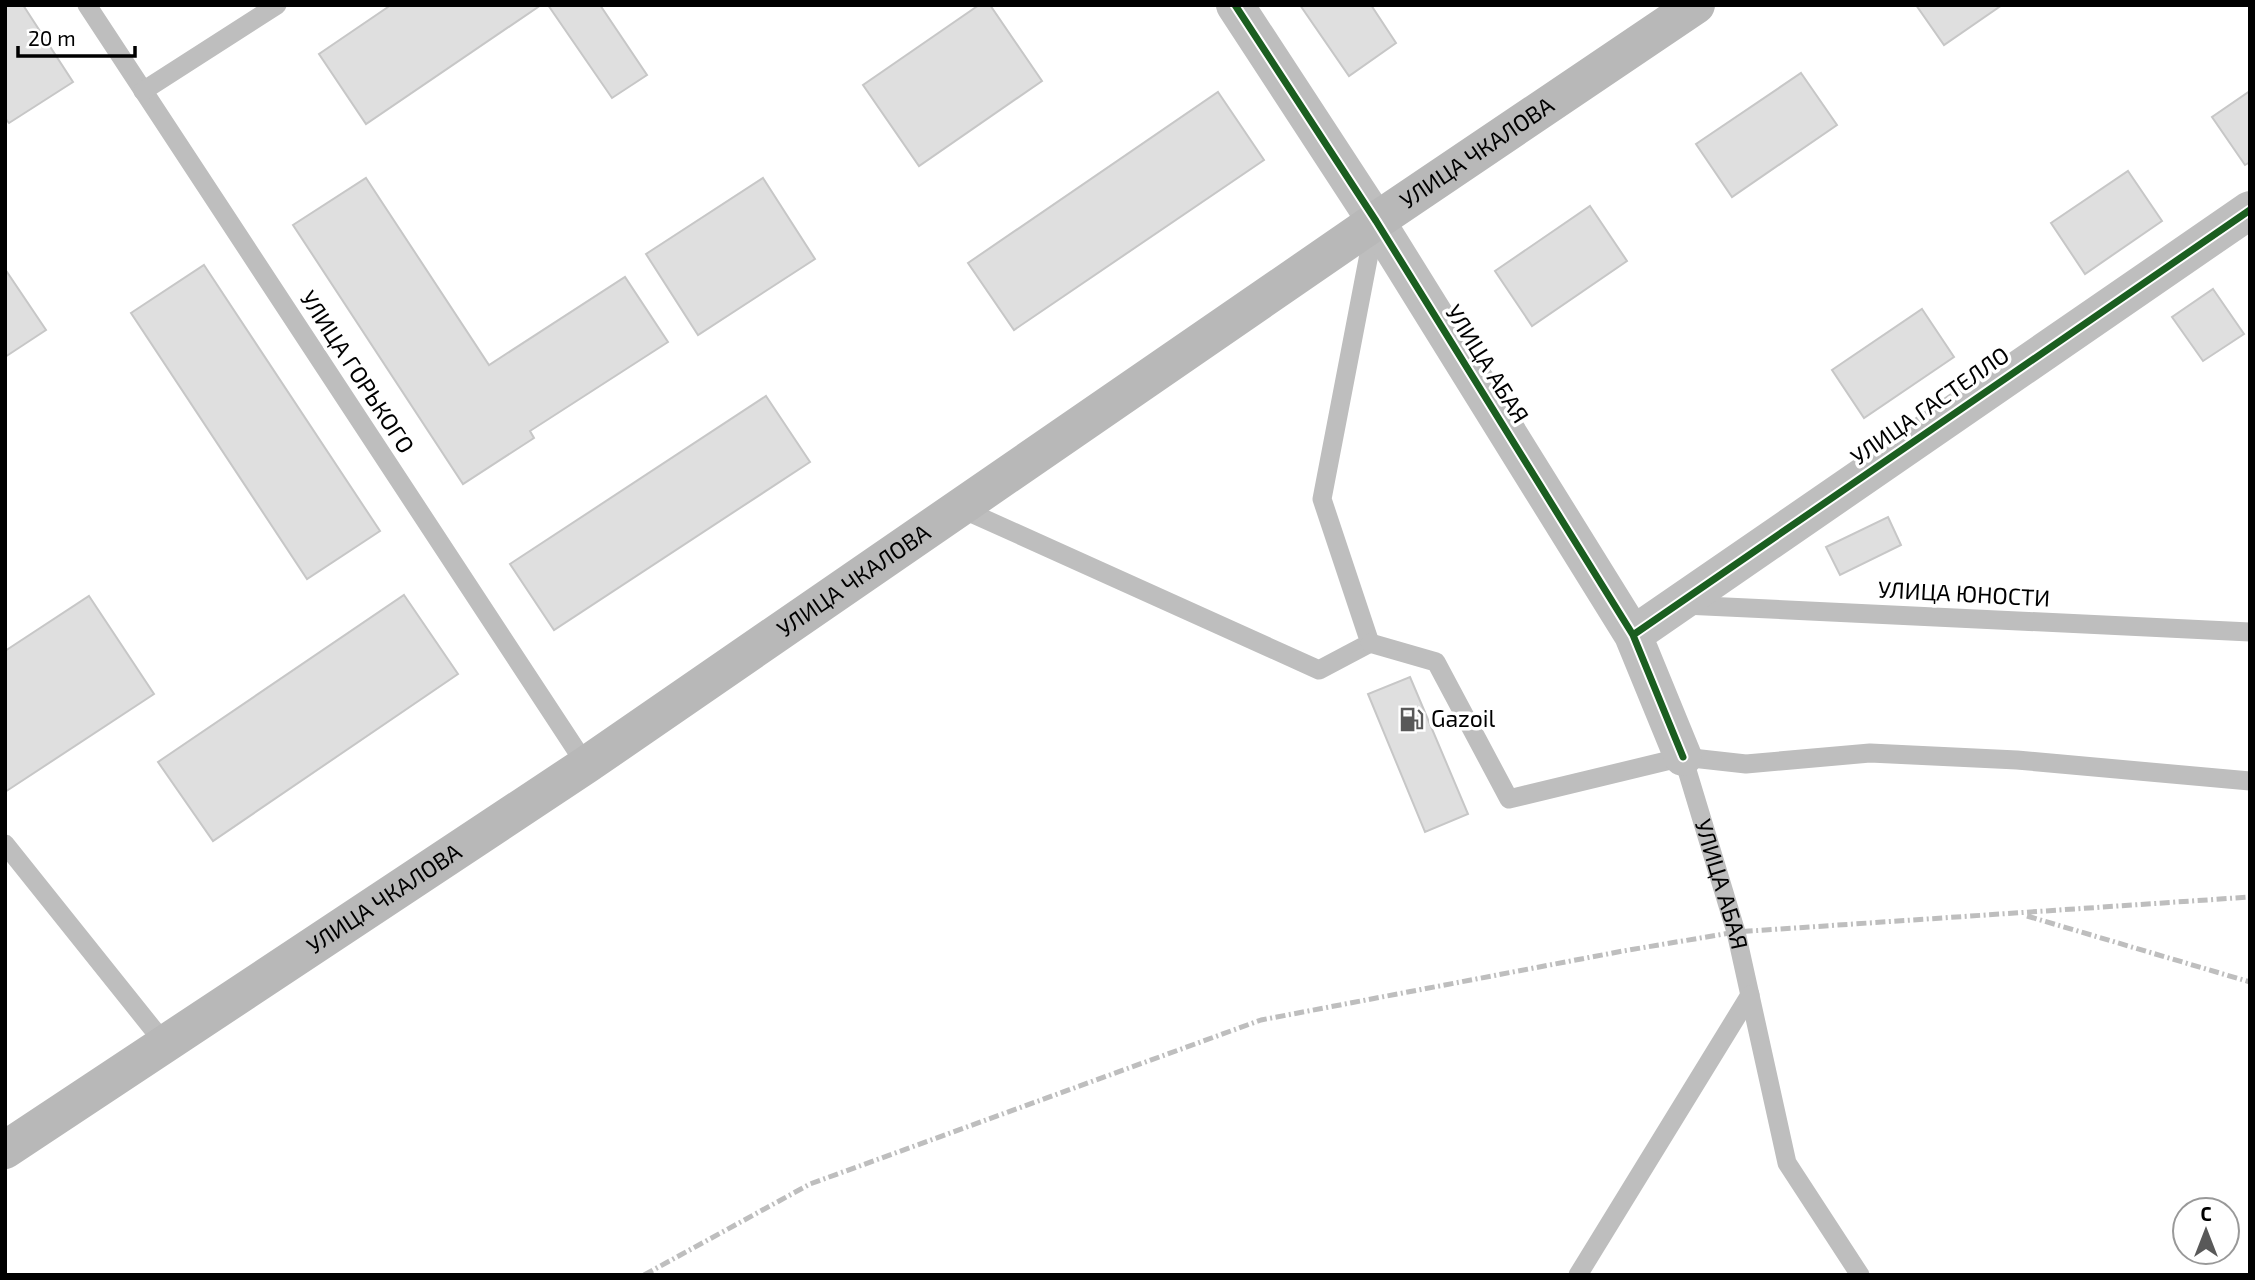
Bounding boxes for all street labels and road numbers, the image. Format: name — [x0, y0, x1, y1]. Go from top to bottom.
street label: УЛИЦА ЧКАЛОВА — [1394, 90, 1559, 214]
street label: УЛИЦА ГОРЬКОГО — [295, 285, 421, 458]
street label: УЛИЦА АБАЯ — [1440, 299, 1535, 428]
street label: УЛИЦА ГАСТЕЛЛО — [1845, 340, 2014, 470]
street label: УЛИЦА ЧКАЛОВА — [771, 517, 936, 642]
street label: УЛИЦА ЮНОСТИ — [1877, 575, 2051, 611]
street label: УЛИЦА АБАЯ — [1690, 815, 1754, 952]
street label: УЛИЦА ЧКАЛОВА — [301, 836, 467, 959]

